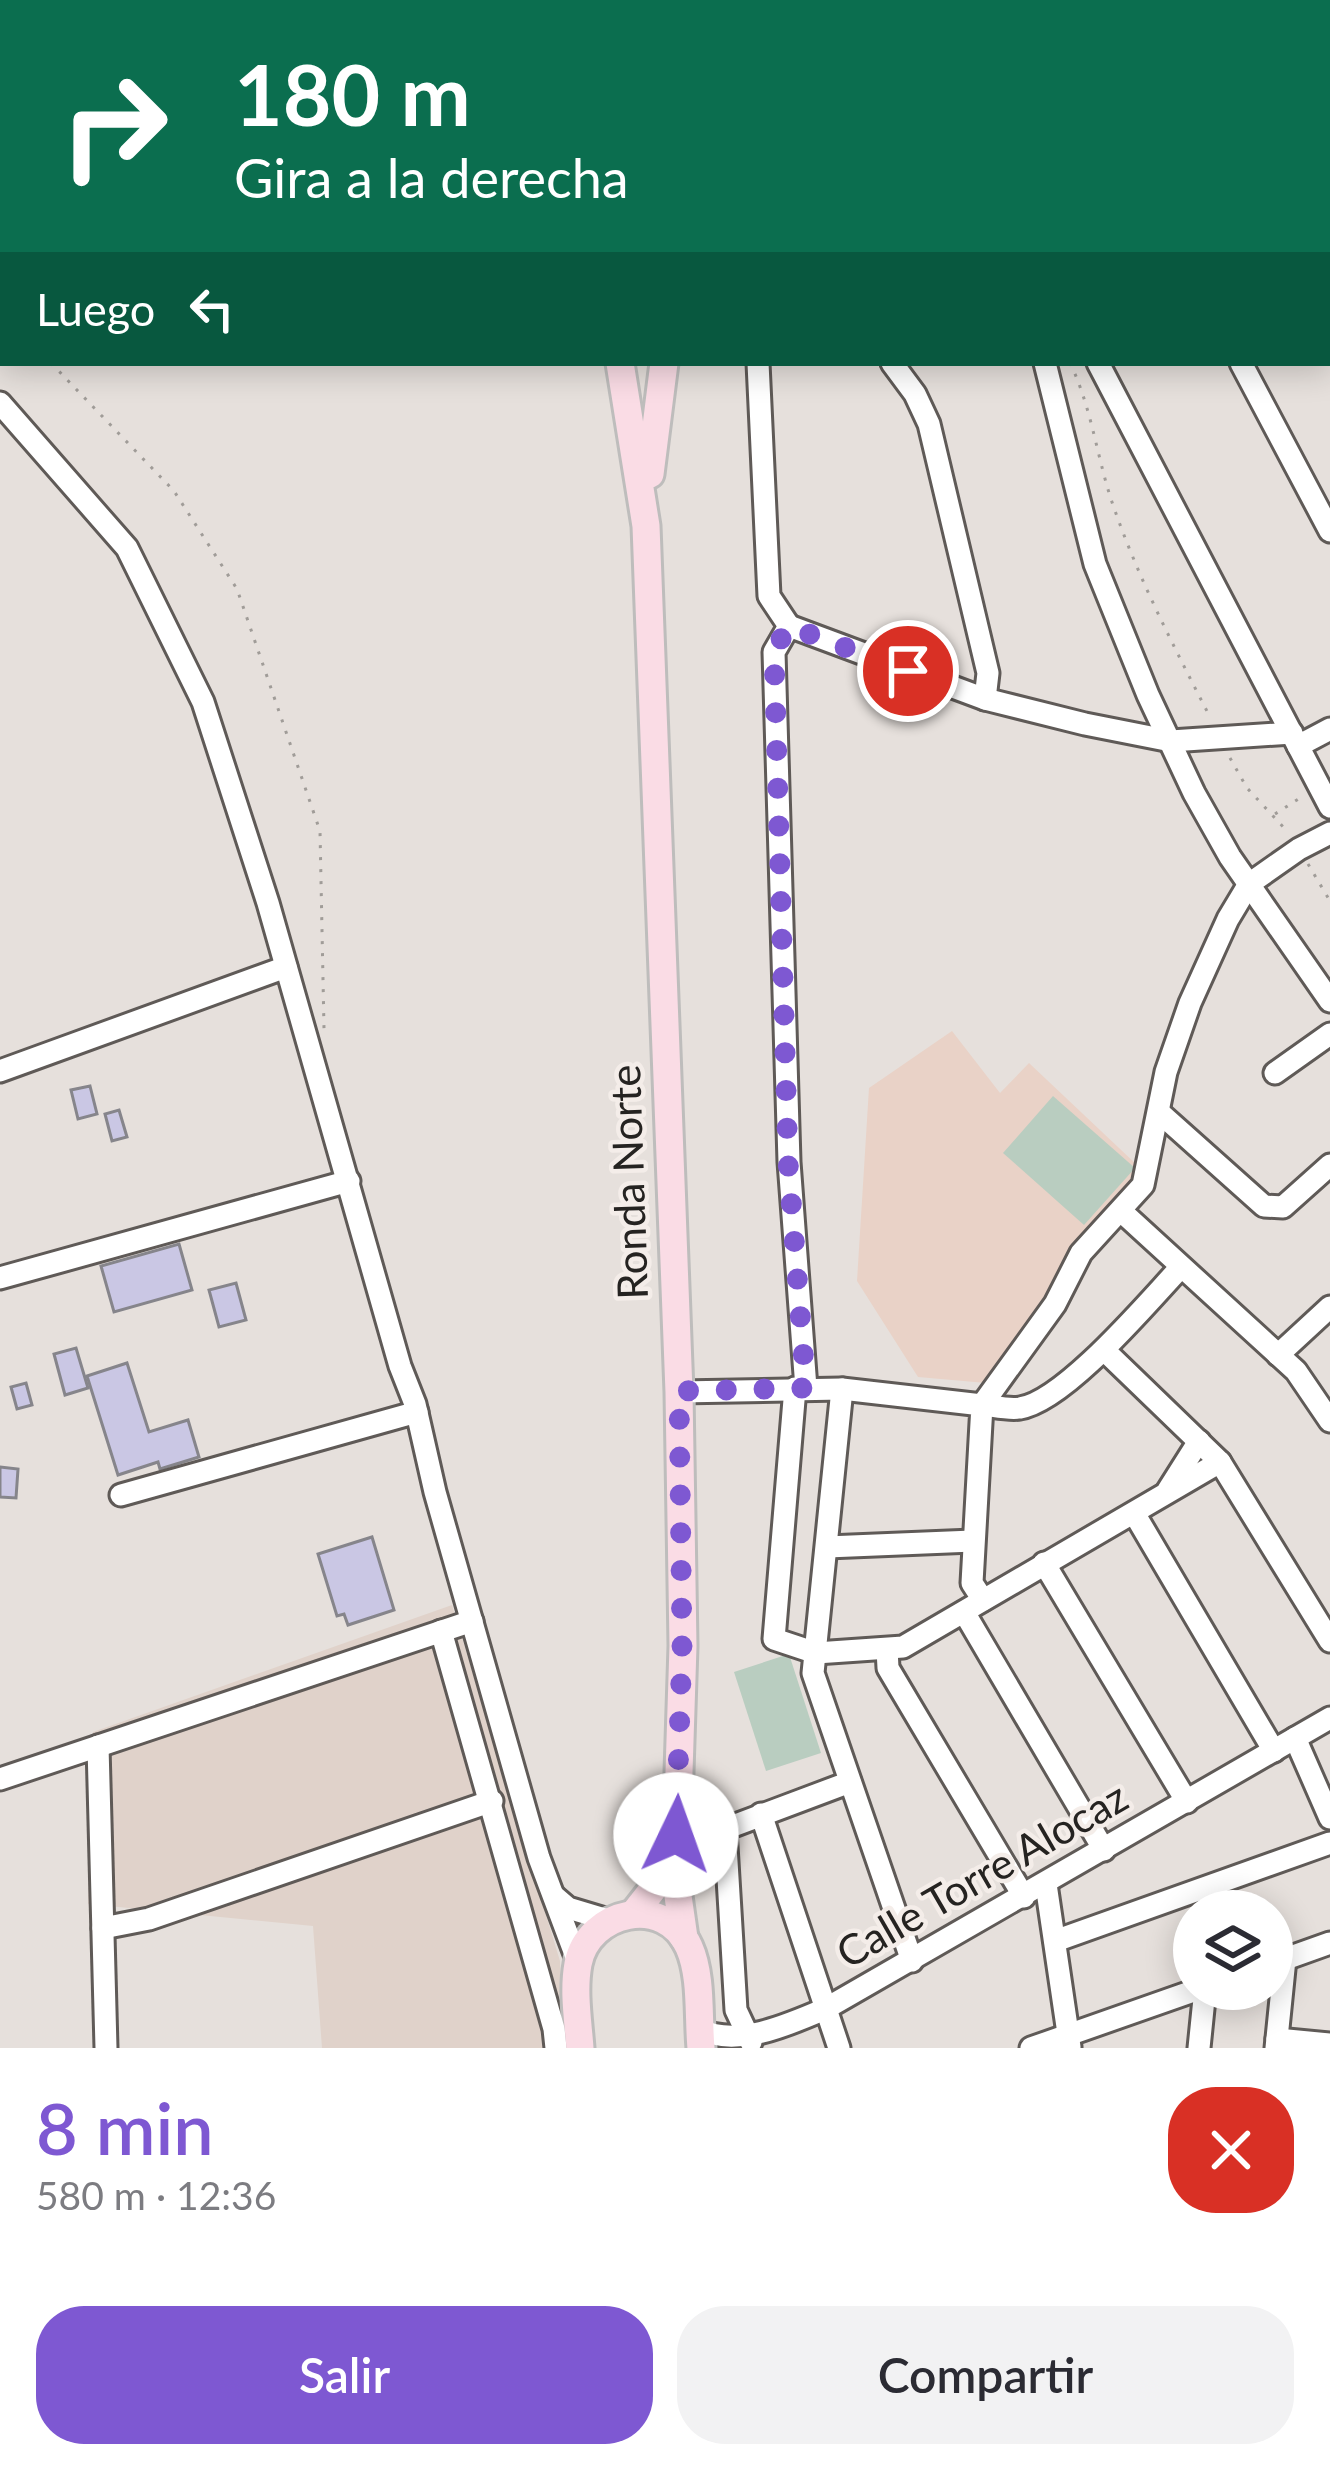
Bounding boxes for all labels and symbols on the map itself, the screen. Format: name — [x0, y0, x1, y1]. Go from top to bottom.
pin — [857, 620, 959, 722]
street label: Ronda Norte — [599, 1064, 657, 1300]
street label: Calle Torre Alocaz — [827, 1771, 1136, 1978]
position arrow — [613, 1772, 739, 1898]

